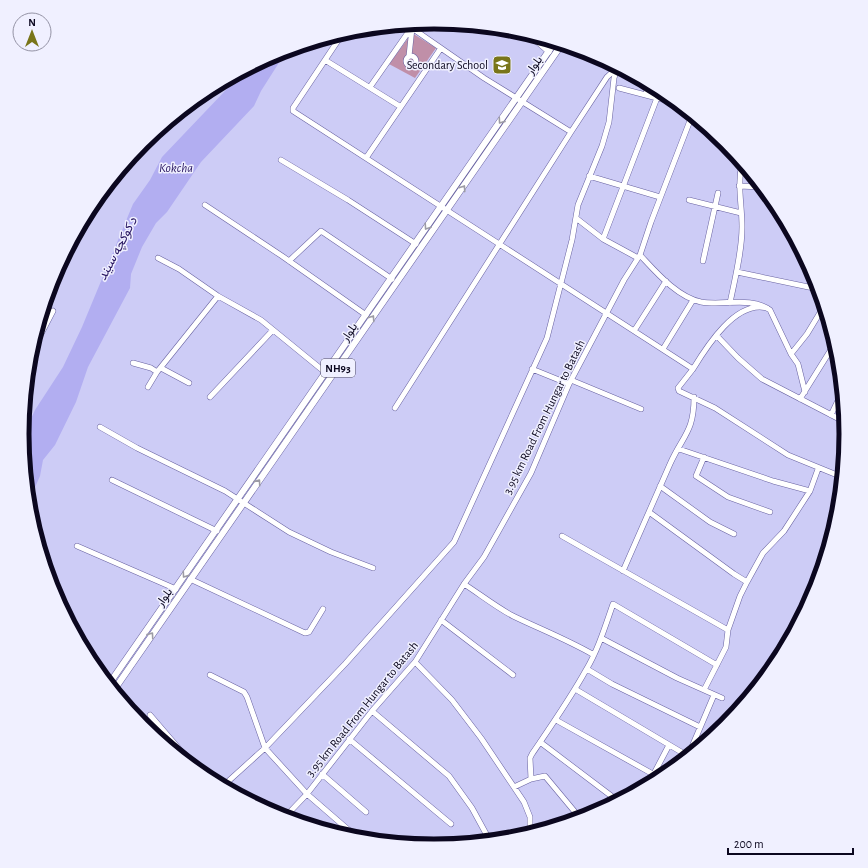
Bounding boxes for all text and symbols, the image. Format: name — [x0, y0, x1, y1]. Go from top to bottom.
north arrow — [12, 12, 52, 52]
text: N — [28, 17, 36, 28]
school or university icon: Secondary School — [491, 54, 513, 76]
street label: بلوار — [523, 54, 546, 78]
place label: Secondary School — [407, 59, 488, 72]
one-way arrow — [499, 116, 506, 123]
water label: Kokcha — [159, 162, 193, 175]
one-way arrow — [458, 186, 465, 193]
water label: د کوکچه سیند — [96, 215, 142, 284]
one-way arrow — [424, 223, 432, 230]
one-way arrow — [367, 315, 375, 322]
street label: بلوار — [338, 321, 361, 345]
street label: 3.95 km Road From Hungar to Batash — [501, 338, 587, 496]
road number: NH93 — [321, 359, 355, 377]
one-way arrow — [253, 479, 261, 486]
one-way arrow — [183, 571, 190, 578]
street label: بلوار — [153, 586, 176, 610]
one-way arrow — [146, 632, 153, 639]
street label: 3.95 km Road From Hungar to Batash — [304, 639, 420, 779]
scale bar — [728, 830, 853, 856]
text: 200 m — [734, 838, 764, 850]

